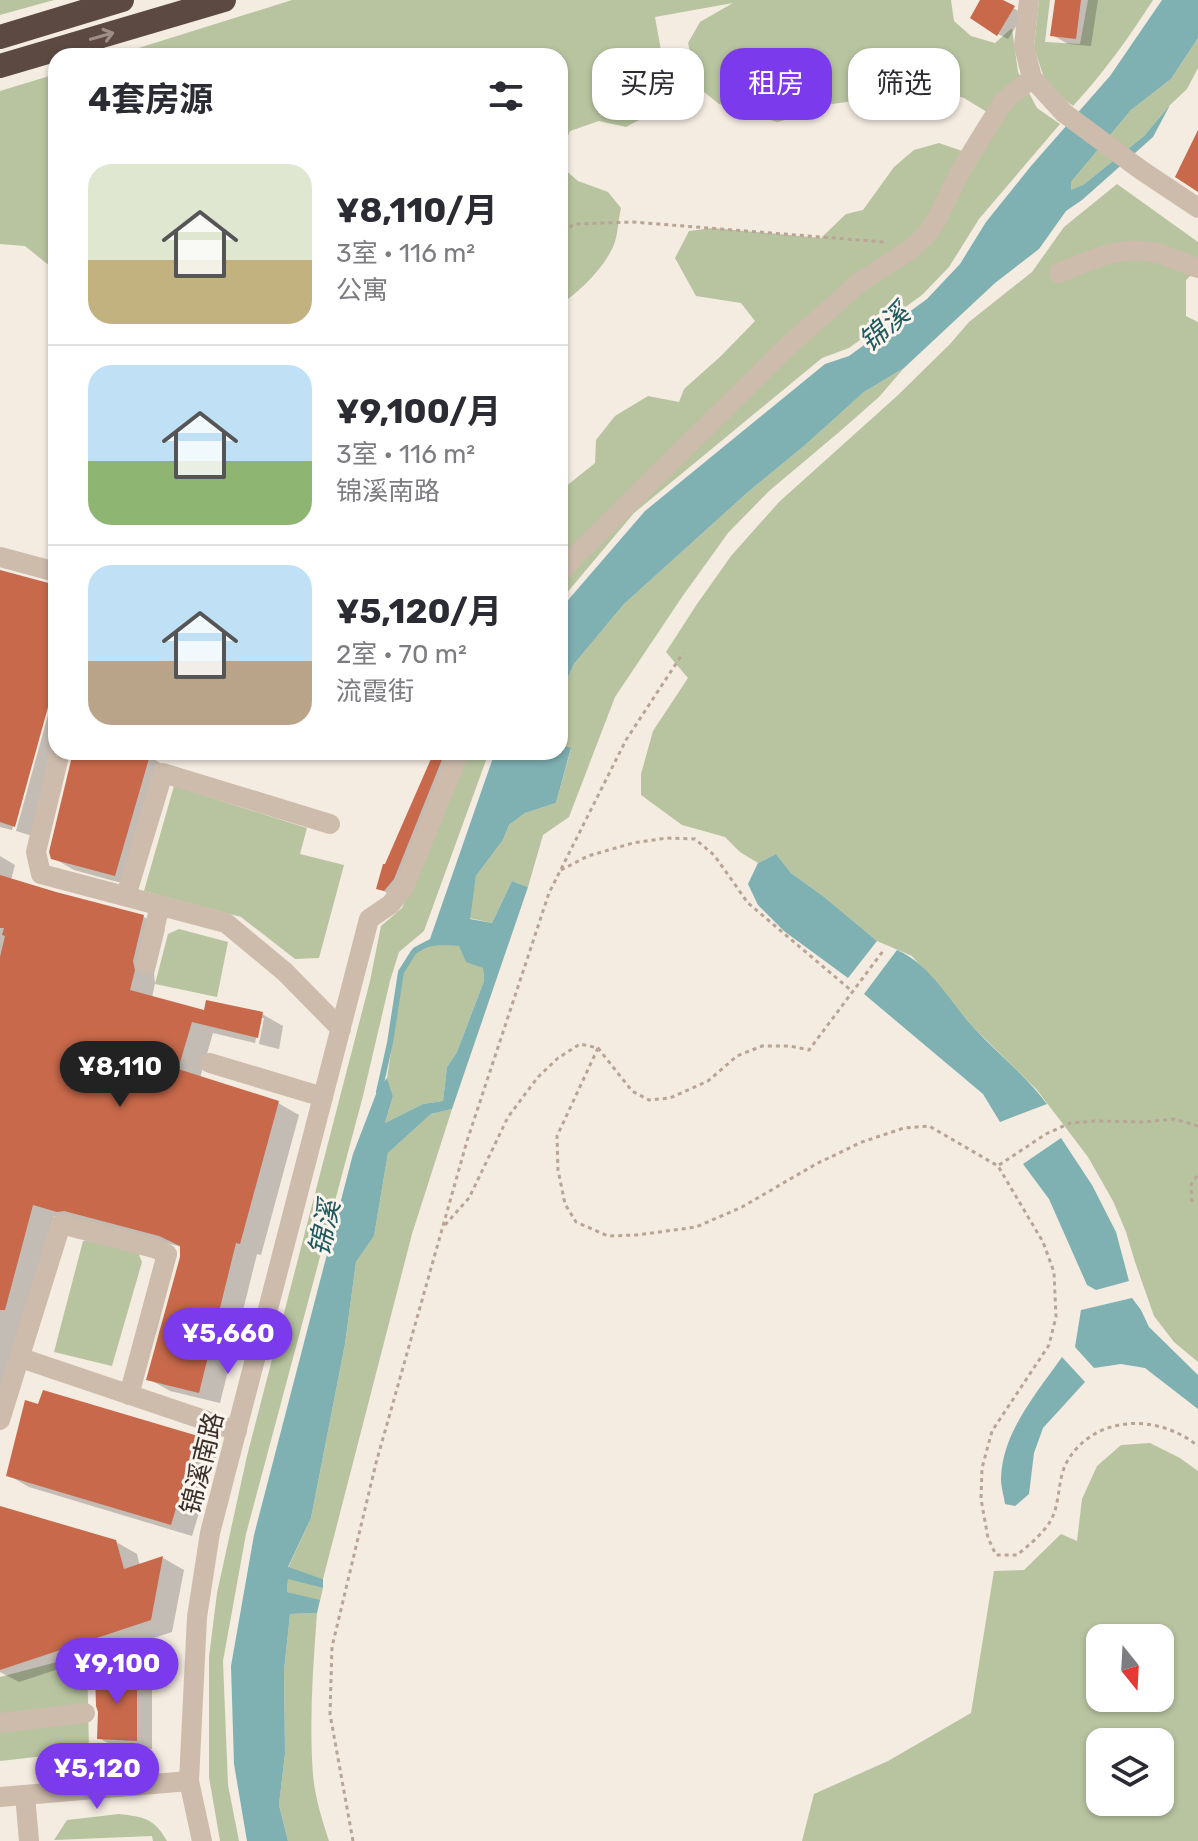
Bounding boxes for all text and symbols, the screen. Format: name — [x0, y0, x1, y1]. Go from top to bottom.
one-way arrow — [88, 28, 114, 43]
chip: 买房 — [592, 48, 704, 120]
chip: 租房 — [720, 48, 832, 120]
chip: 筛选 — [848, 48, 960, 120]
icon: filters — [484, 74, 528, 118]
text: 4套房源 — [88, 79, 213, 120]
text: ¥8,110/月 — [336, 190, 498, 231]
icon: home — [152, 196, 248, 292]
text: 3室 · 116 m² — [336, 238, 475, 269]
text: 公寓 — [336, 275, 388, 306]
water label: 锦溪 — [852, 295, 919, 358]
text: ¥9,100/月 — [336, 391, 501, 432]
icon: home — [152, 397, 248, 493]
text: 3室 · 116 m² — [336, 439, 475, 470]
text: 锦溪南路 — [336, 476, 440, 507]
text: ¥5,120/月 — [336, 591, 502, 632]
icon: home — [152, 597, 248, 693]
text: 2室 · 70 m² — [336, 639, 467, 670]
text: 流霞街 — [336, 676, 414, 707]
pin: ¥8,110 — [55, 1041, 185, 1109]
text: ¥8,110 — [78, 1051, 162, 1082]
water label: 锦溪 — [303, 1194, 347, 1259]
pin: ¥5,660 — [163, 1308, 293, 1376]
text: ¥5,660 — [181, 1318, 275, 1349]
street label: 锦溪南路 — [175, 1409, 230, 1517]
north arrow — [1086, 1624, 1174, 1712]
map controls — [1086, 1624, 1174, 1816]
pin: ¥9,100 — [52, 1638, 182, 1706]
text: ¥9,100 — [73, 1648, 161, 1679]
button: layers — [1086, 1728, 1174, 1816]
pin: ¥5,120 — [32, 1743, 162, 1811]
text: ¥5,120 — [53, 1753, 141, 1784]

